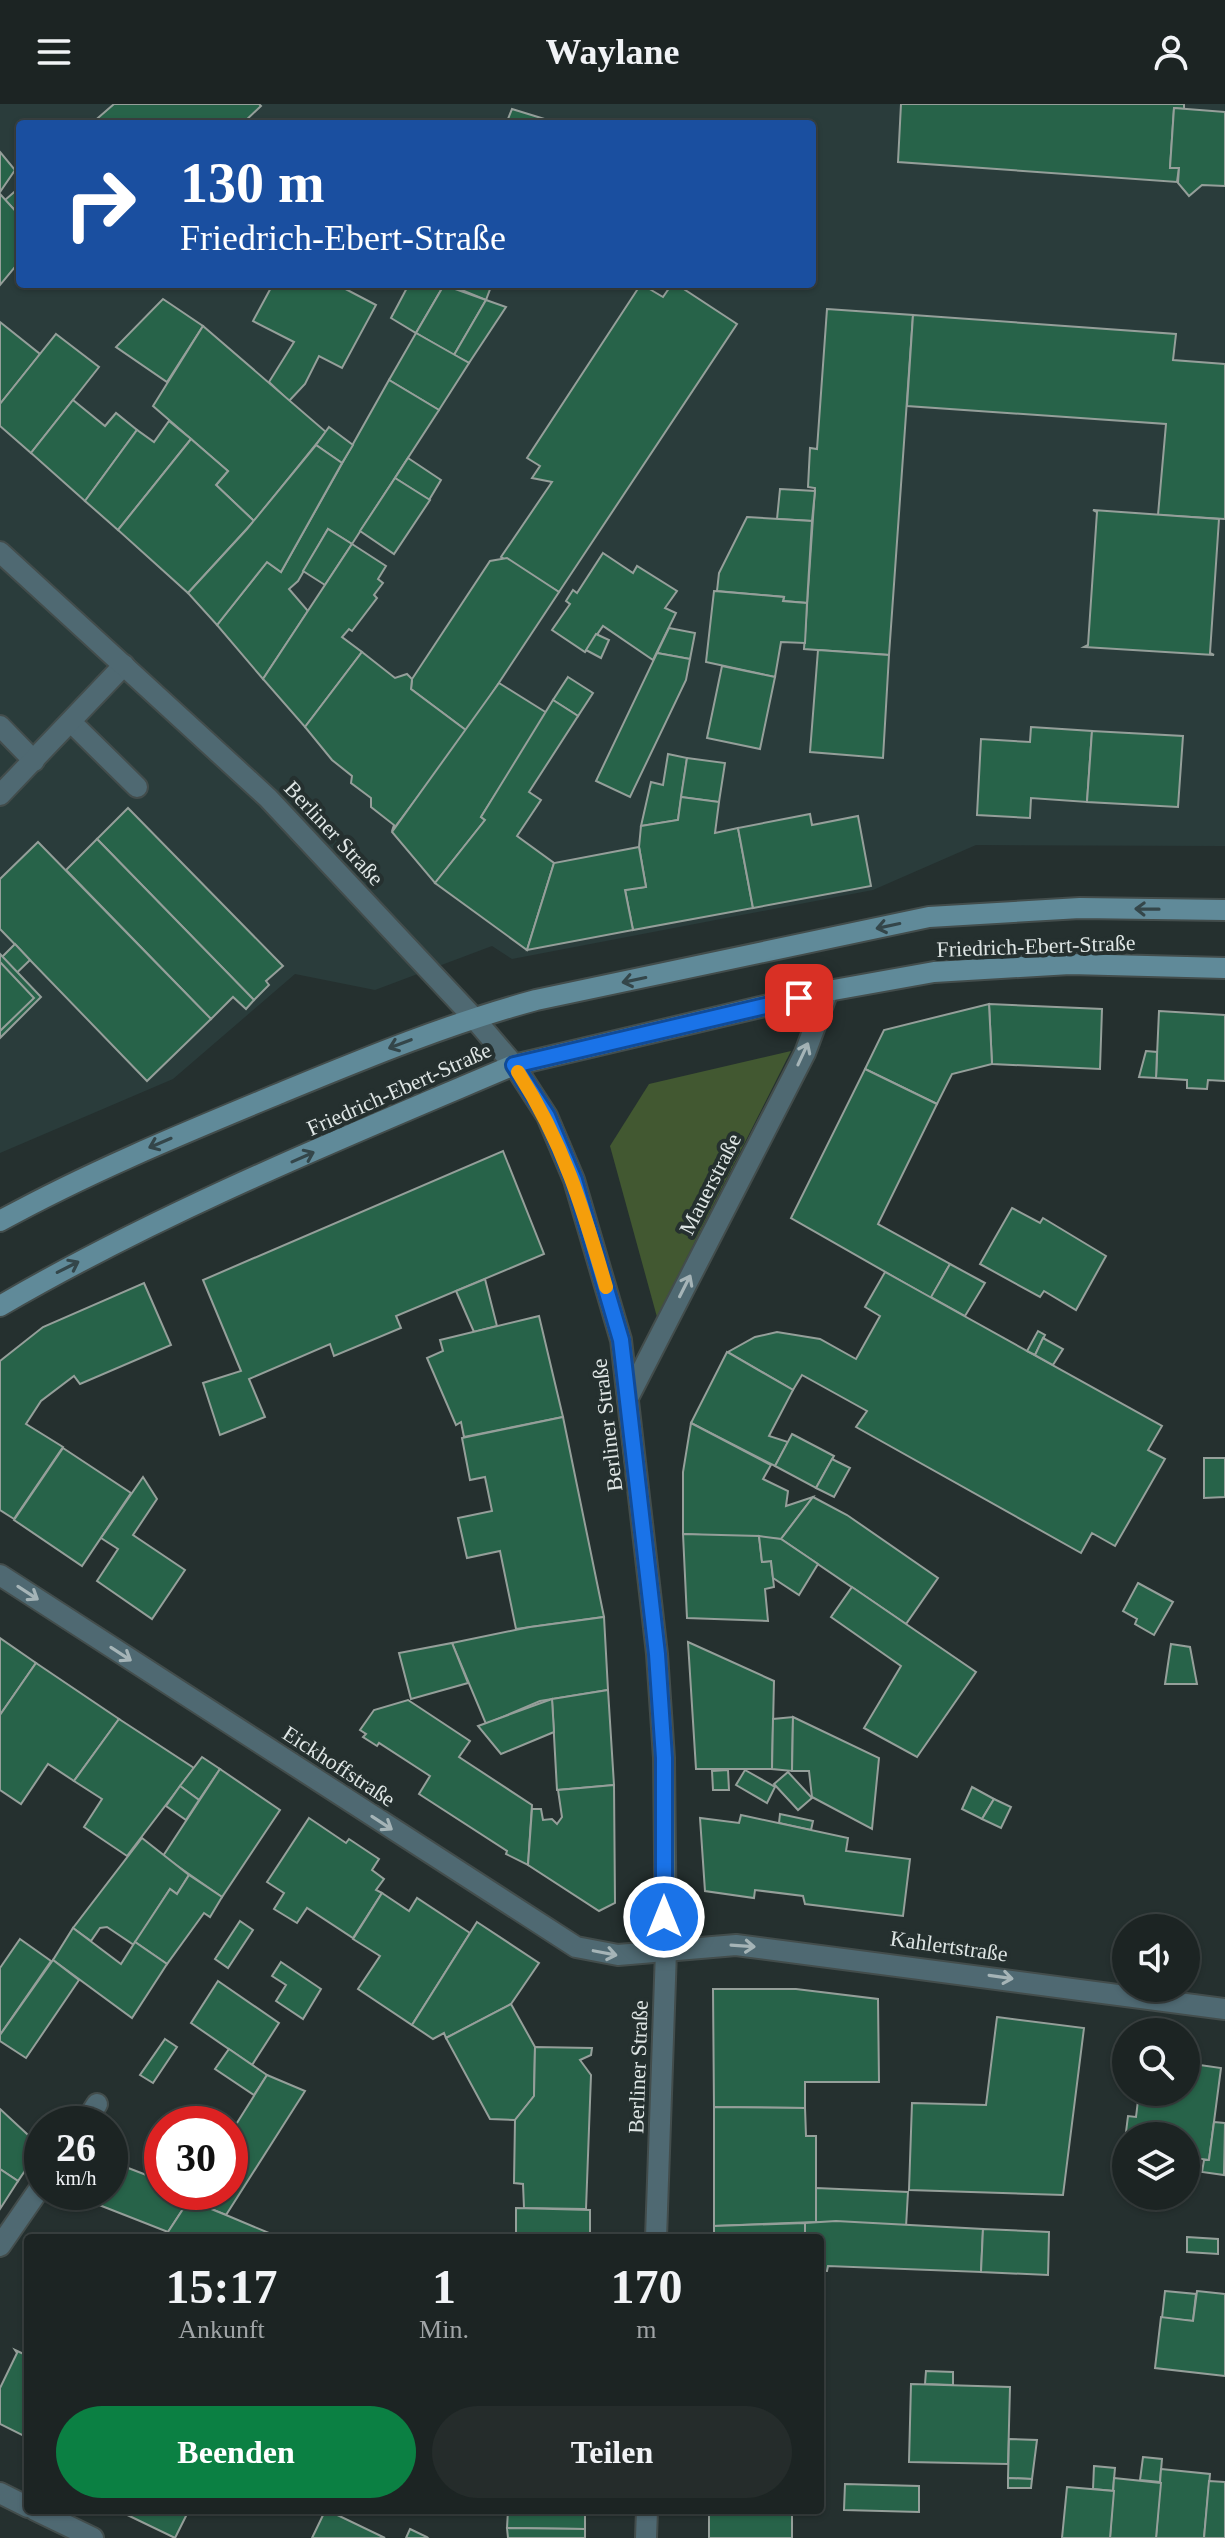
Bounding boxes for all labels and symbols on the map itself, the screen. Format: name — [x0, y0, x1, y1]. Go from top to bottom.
street label: Berliner Straße — [279, 776, 389, 890]
one-way arrow — [1134, 901, 1161, 917]
one-way arrow — [876, 919, 902, 934]
street label: Friedrich-Ebert-Straße — [936, 930, 1136, 962]
pin — [765, 964, 833, 1032]
one-way arrow — [622, 973, 647, 988]
street label: Friedrich-Ebert-Straße — [303, 1037, 495, 1141]
one-way arrow — [388, 1038, 413, 1052]
one-way arrow — [796, 1043, 811, 1067]
street label: Mauerstraße — [674, 1129, 746, 1239]
one-way arrow — [148, 1137, 172, 1152]
one-way arrow — [291, 1149, 315, 1164]
one-way arrow — [55, 1259, 79, 1275]
one-way arrow — [678, 1274, 693, 1298]
street label: Berliner Straße — [586, 1357, 628, 1493]
one-way arrow — [16, 1585, 38, 1602]
one-way arrow — [109, 1646, 132, 1662]
street label: Eickhoffstraße — [278, 1720, 400, 1812]
one-way arrow — [370, 1815, 392, 1831]
position arrow — [622, 1875, 706, 1959]
street label: Kahlertstraße — [889, 1925, 1009, 1967]
one-way arrow — [729, 1939, 756, 1954]
one-way arrow — [591, 1946, 617, 1961]
one-way arrow — [988, 1970, 1014, 1985]
street label: Berliner Straße — [623, 2000, 653, 2134]
speed limit sign: 30 — [144, 2106, 248, 2210]

